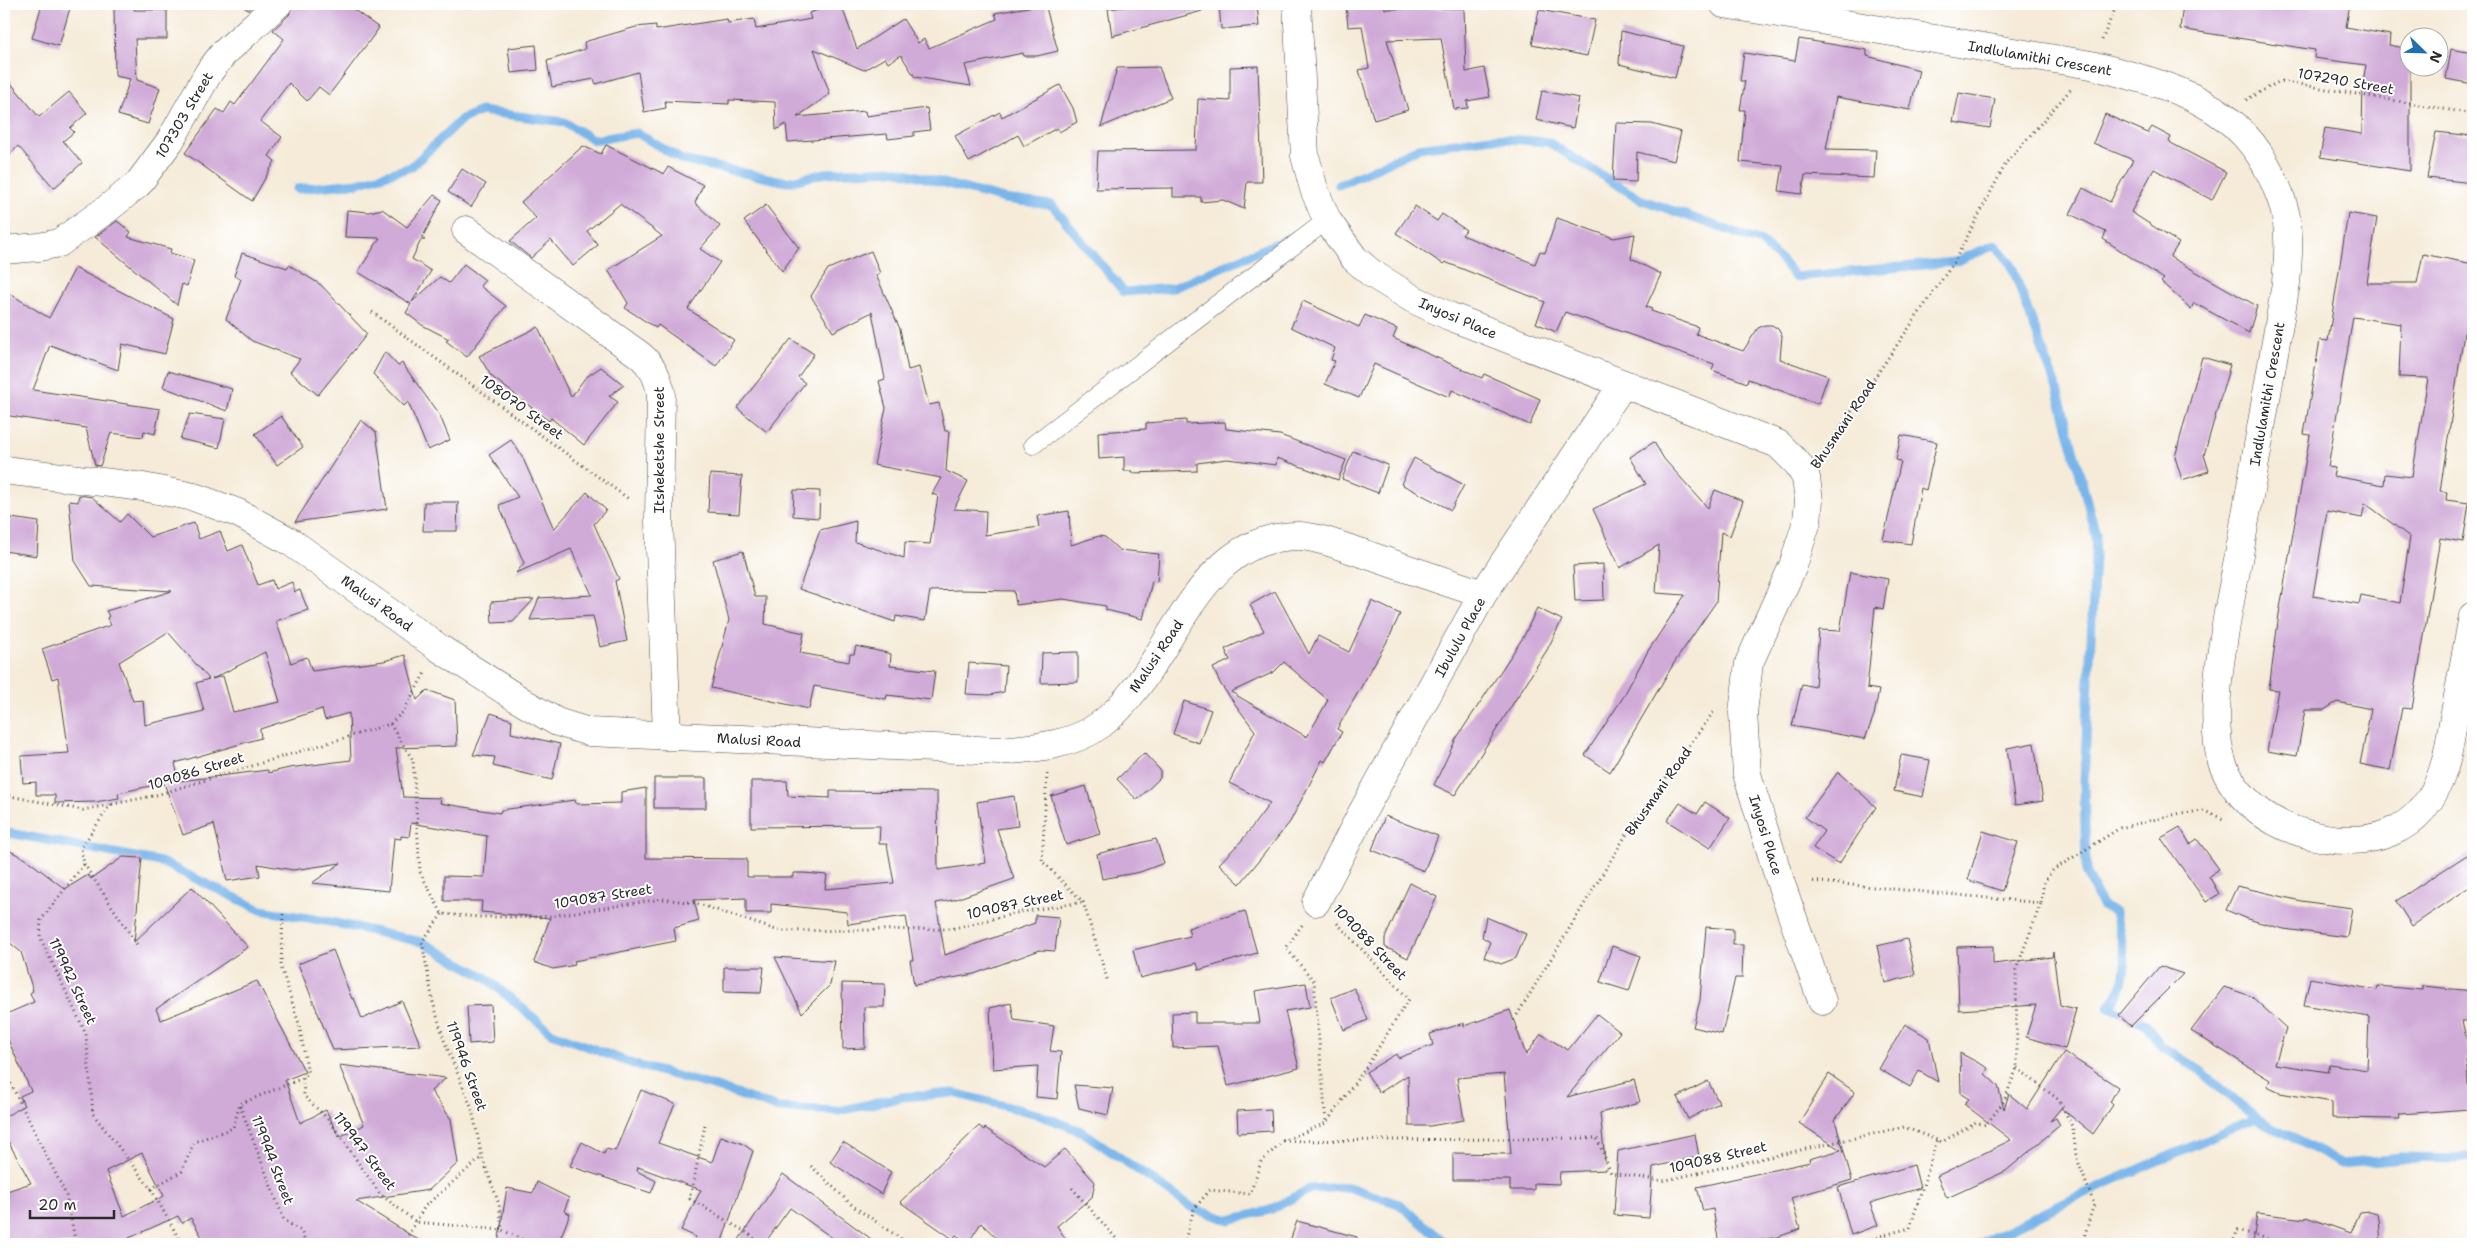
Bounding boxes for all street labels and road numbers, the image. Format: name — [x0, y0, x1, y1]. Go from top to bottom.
street label: Indlulamithi Crescent — [1966, 36, 2114, 80]
street label: 107290 Street — [2296, 64, 2396, 98]
street label: 107303 Street — [151, 68, 217, 162]
street label: Inyosi Place — [1416, 293, 1500, 343]
street label: Indlulamithi Crescent — [2245, 320, 2289, 468]
street label: 108070 Street — [477, 371, 567, 443]
street label: Bhusmani Road — [1806, 376, 1880, 472]
street label: Itsheketshe Street — [650, 386, 668, 514]
street label: Malusi Road — [338, 571, 417, 635]
street label: Ibululu Place — [1431, 594, 1489, 680]
street label: Malusi Road — [1125, 616, 1187, 696]
street label: Malusi Road — [716, 729, 802, 751]
street label: Bhusmani Road — [1621, 743, 1695, 839]
street label: 109086 Street — [146, 748, 246, 794]
street label: Inyosi Place — [1745, 793, 1787, 877]
street label: 109087 Street — [553, 879, 653, 913]
street label: 109087 Street — [965, 885, 1065, 923]
street label: 109088 Street — [1329, 900, 1411, 984]
street label: 119942 Street — [45, 935, 101, 1027]
street label: 119946 Street — [442, 1019, 492, 1113]
street label: 119947 Street — [330, 1108, 400, 1194]
street label: 119944 Street — [248, 1113, 298, 1207]
street label: 109088 Street — [1668, 1137, 1768, 1177]

